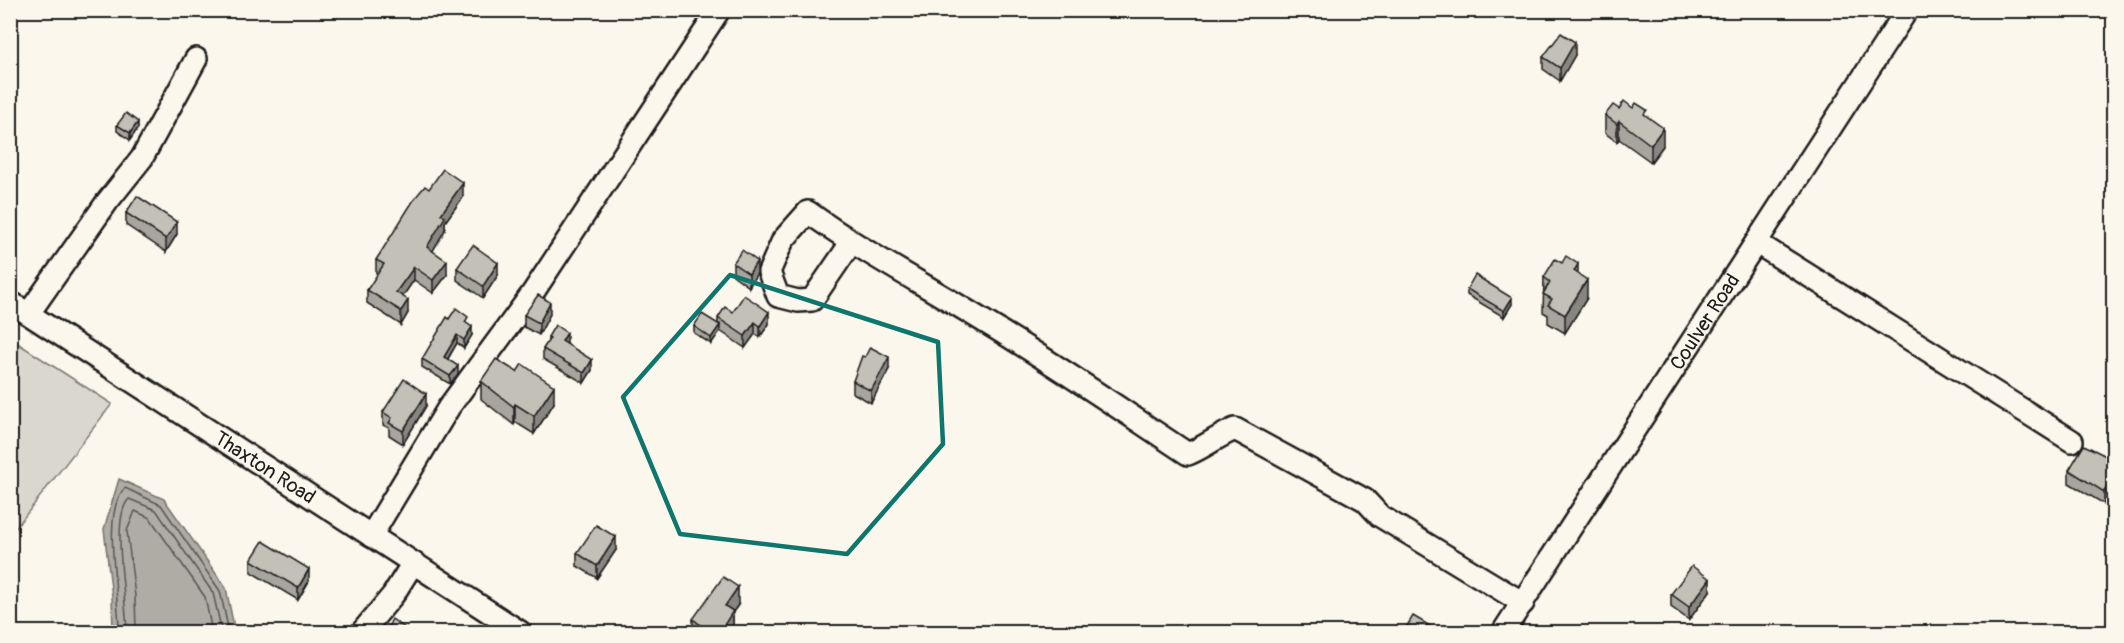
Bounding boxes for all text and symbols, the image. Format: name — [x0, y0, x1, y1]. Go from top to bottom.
street label: Coulver Road — [1665, 269, 1745, 375]
street label: Thaxton Road — [210, 426, 320, 509]

